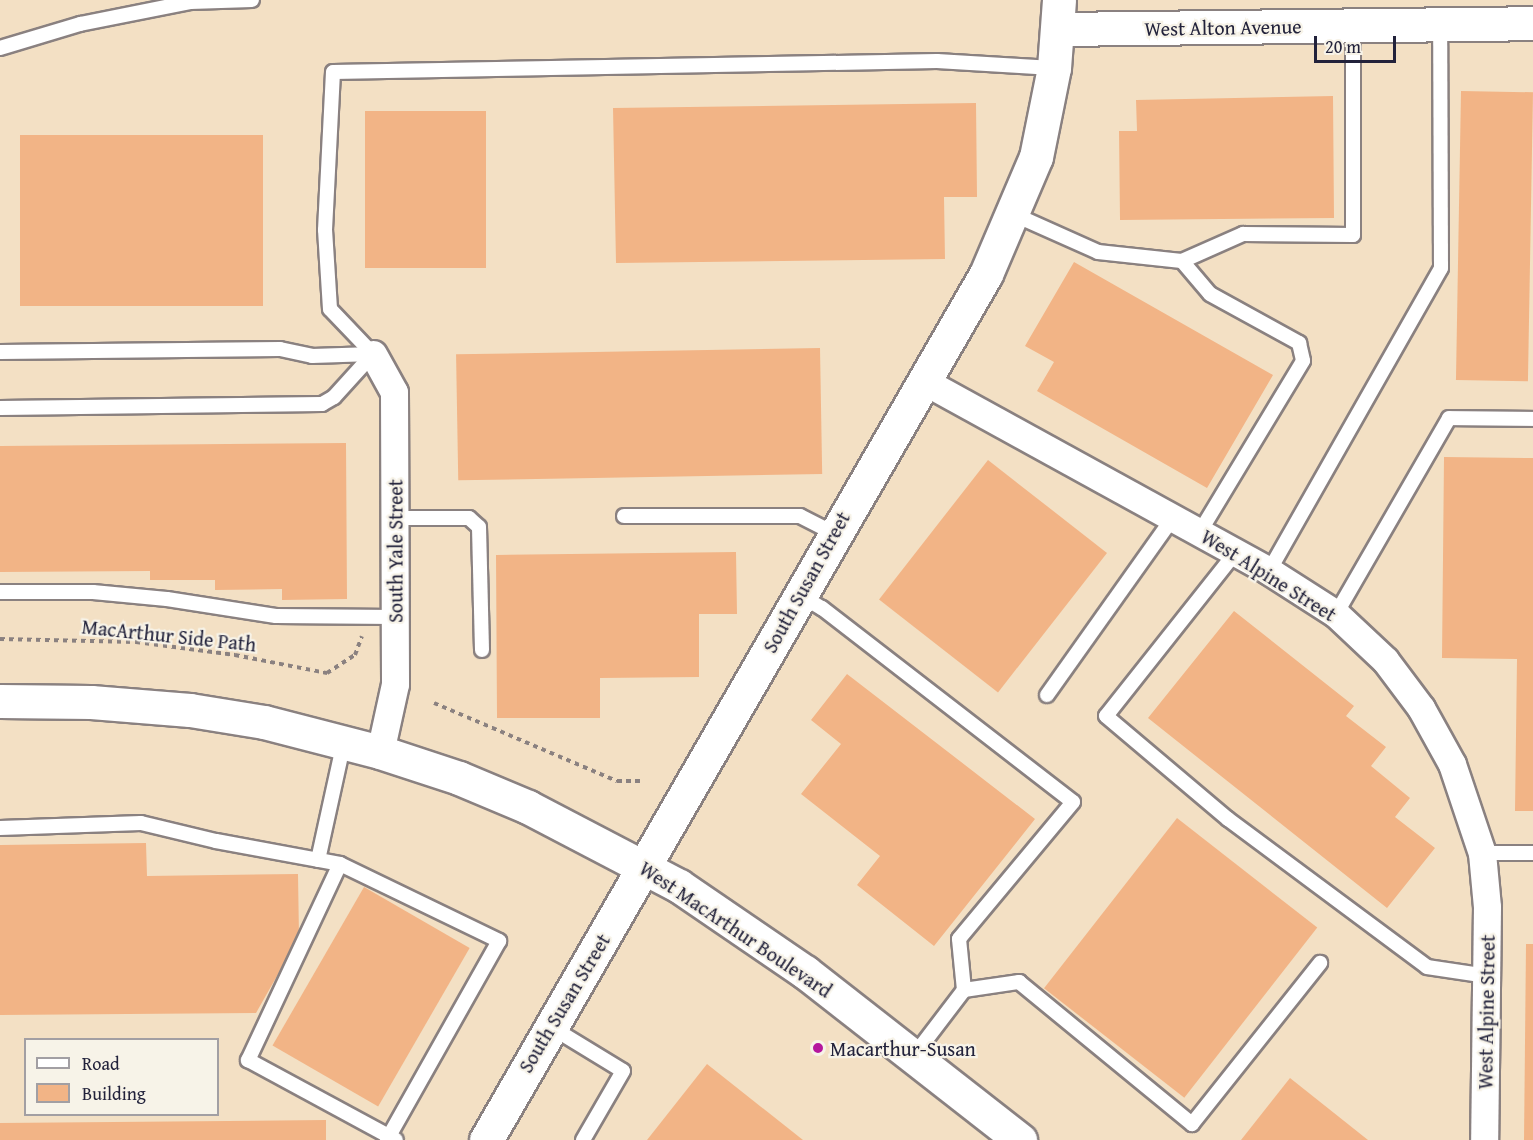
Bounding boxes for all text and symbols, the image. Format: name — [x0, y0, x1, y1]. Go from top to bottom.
street label: West Alton Avenue — [1144, 14, 1302, 40]
scale bar — [1317, 24, 1400, 62]
text: 20 m — [1325, 33, 1361, 60]
street label: South Yale Street — [383, 479, 407, 623]
street label: South Susan Street — [757, 507, 855, 657]
street label: West Alpine Street — [1197, 524, 1341, 626]
street label: MacArthur Side Path — [81, 614, 257, 656]
street label: West MacArthur Boulevard — [635, 856, 837, 1002]
street label: South Susan Street — [513, 929, 615, 1077]
street label: West Alpine Street — [1473, 934, 1499, 1090]
place label: Macarthur-Susan — [830, 1036, 976, 1060]
legend — [24, 1038, 219, 1116]
marker: Macarthur-Susan — [811, 1041, 825, 1055]
text: Road — [82, 1050, 120, 1077]
text: Building — [82, 1080, 146, 1107]

